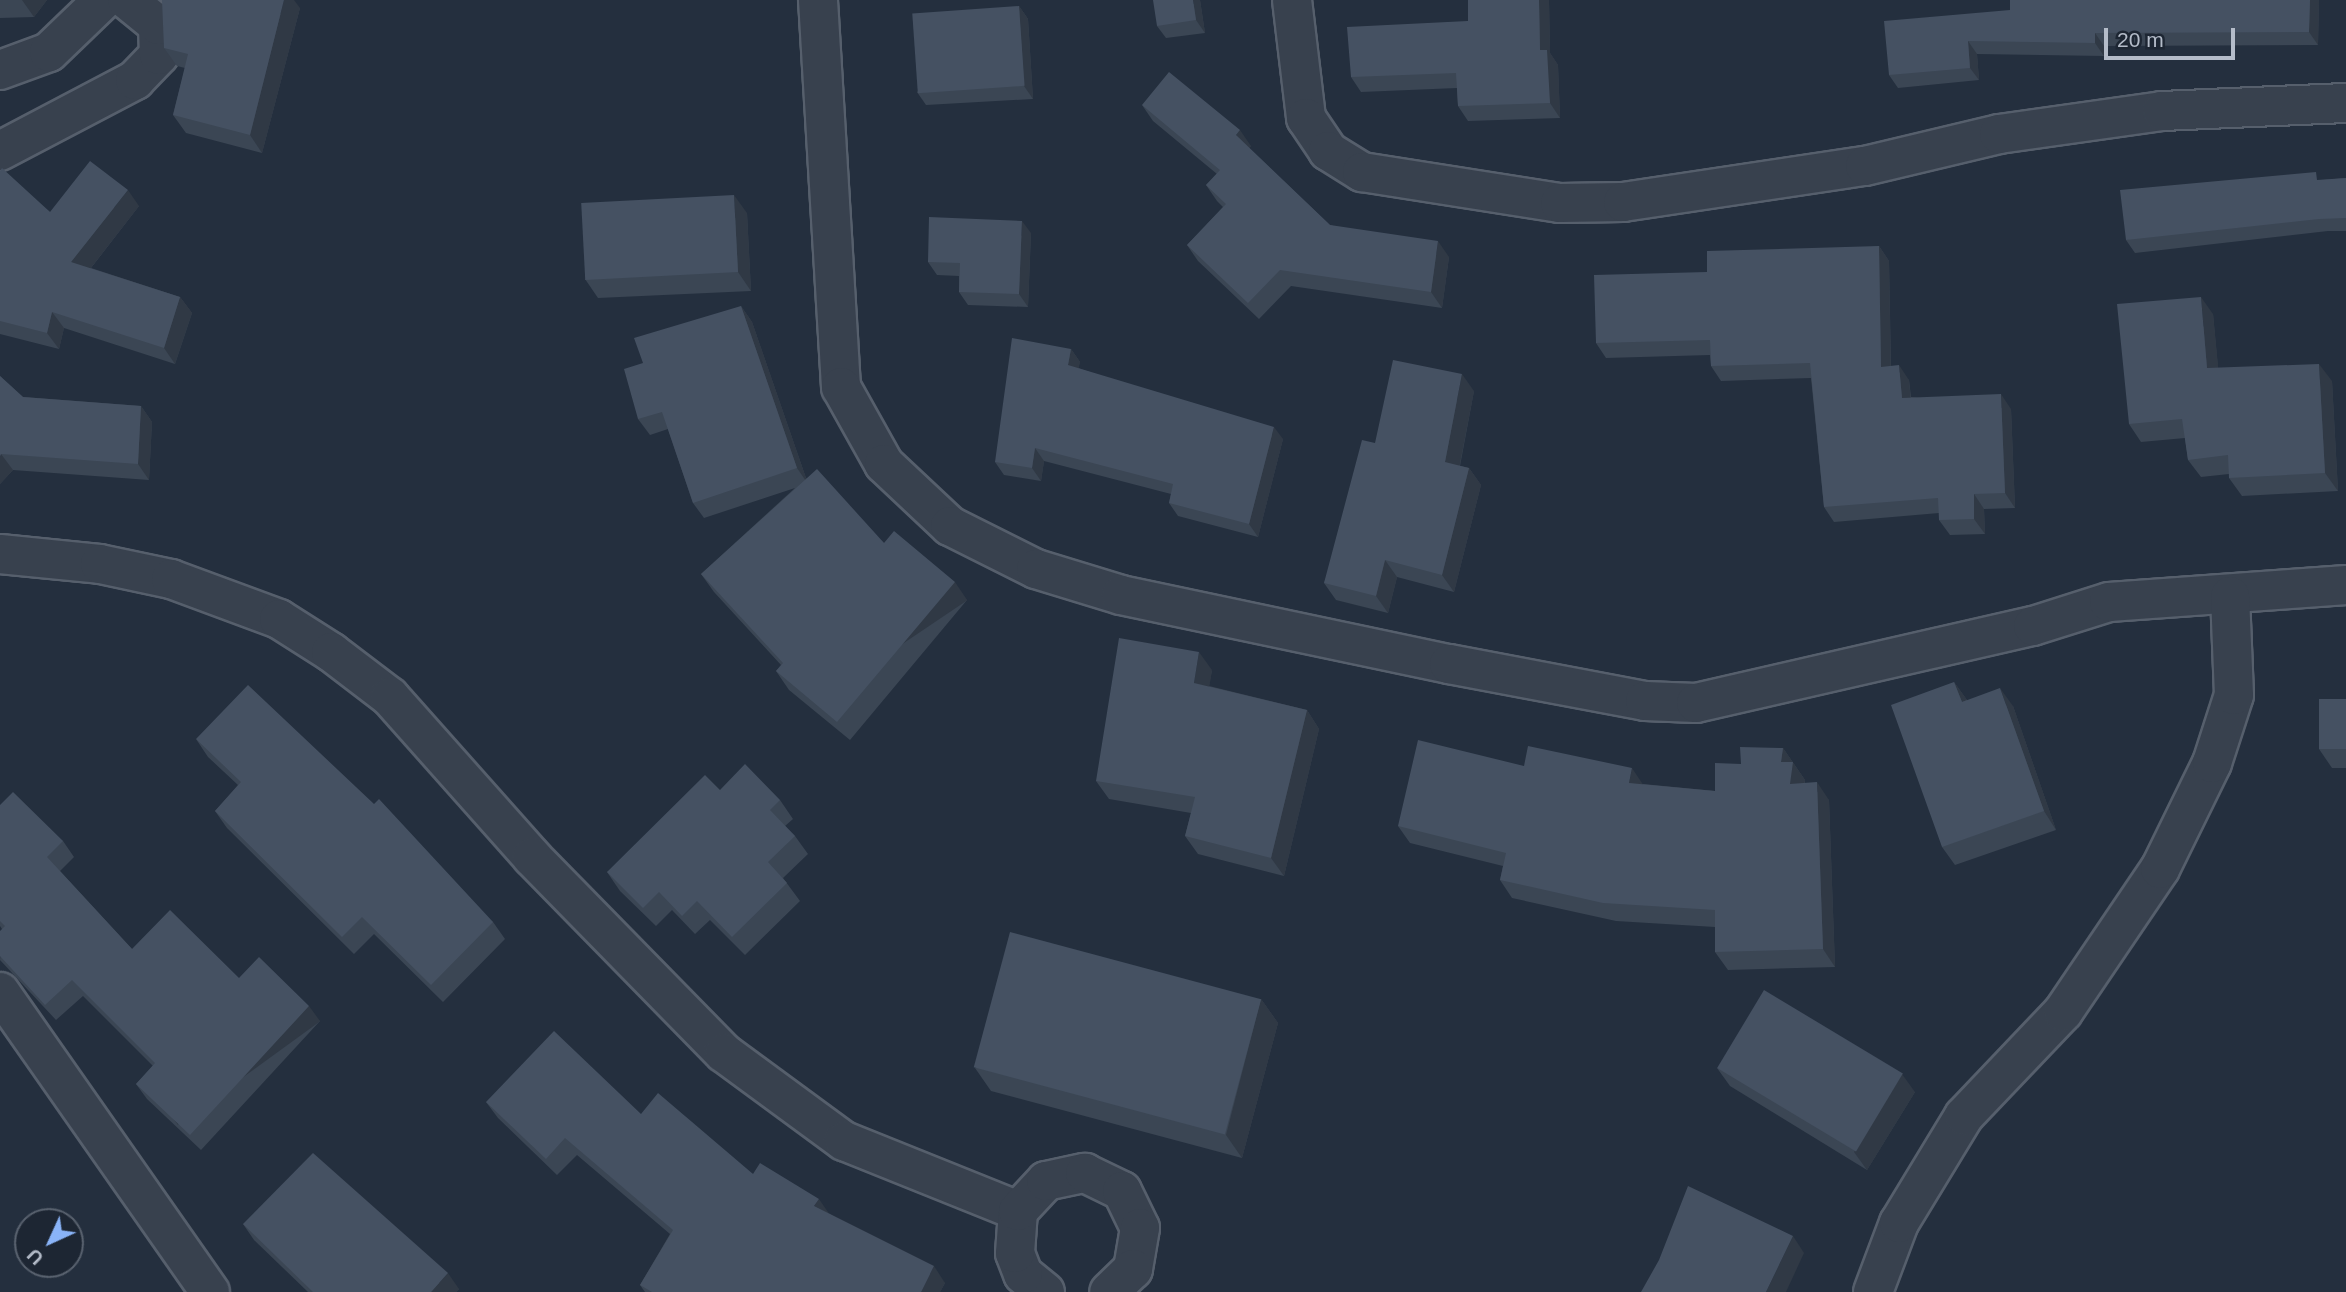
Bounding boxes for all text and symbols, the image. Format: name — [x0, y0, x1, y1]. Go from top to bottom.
scale bar — [2108, 14, 2239, 58]
text: 20 m — [2117, 28, 2164, 51]
north arrow — [14, 1208, 84, 1278]
text: U — [23, 1245, 47, 1269]

